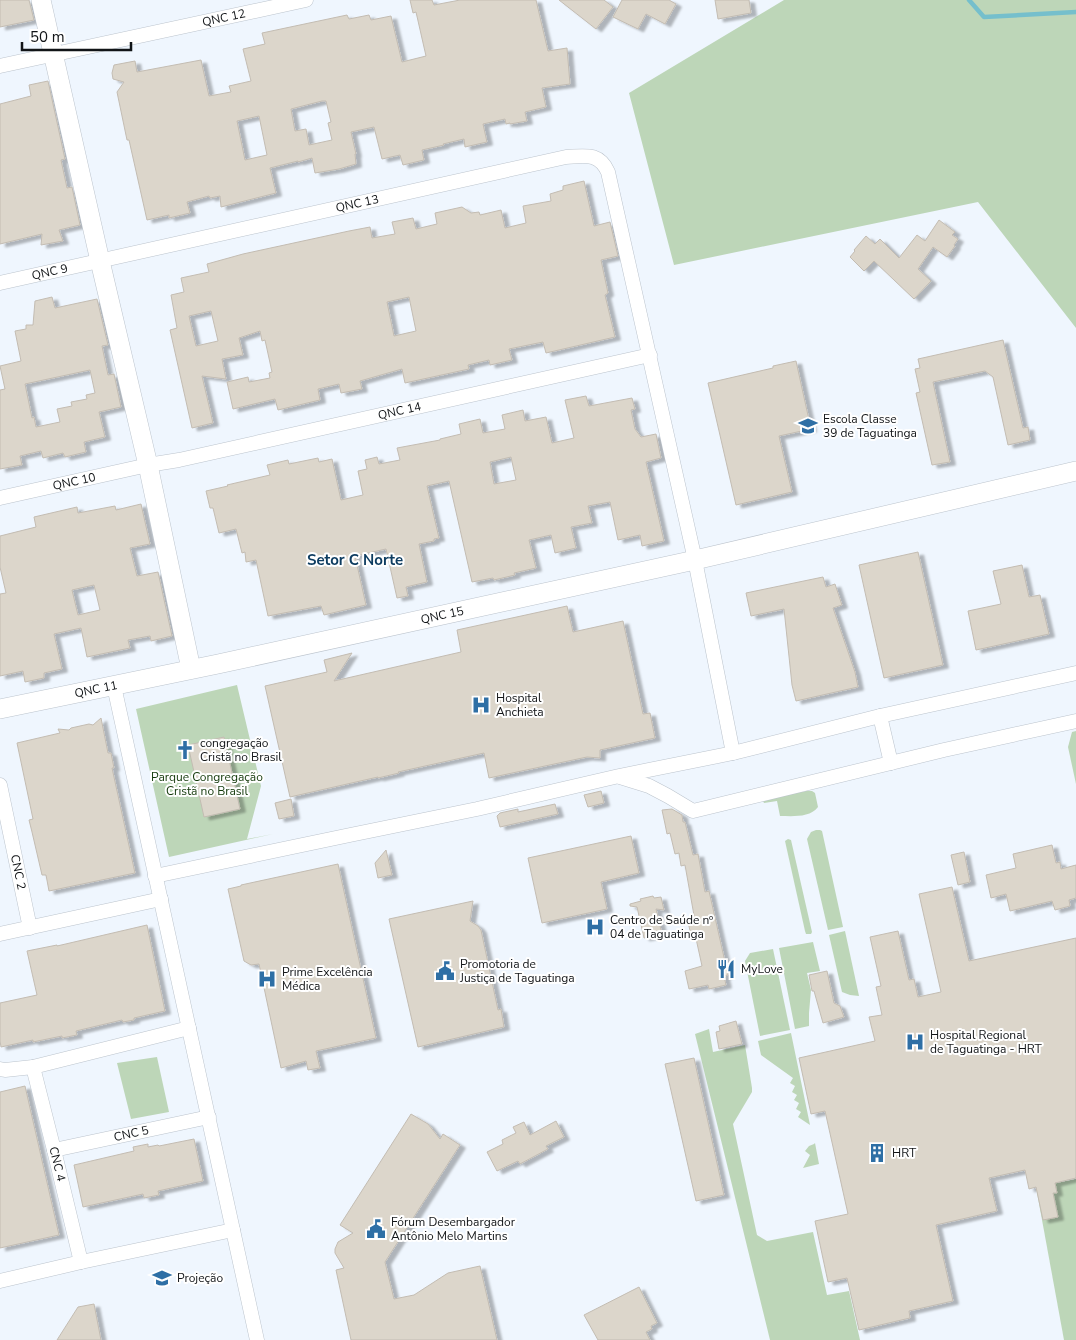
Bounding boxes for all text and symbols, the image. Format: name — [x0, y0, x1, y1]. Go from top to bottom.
street label: QNC 12 — [201, 5, 247, 30]
scale bar — [22, 20, 131, 52]
text: 50 m — [30, 27, 65, 47]
street label: QNC 13 — [334, 191, 380, 216]
street label: QNC 9 — [30, 260, 69, 284]
street label: QNC 14 — [376, 398, 423, 423]
place label: Escola Classe 39 de Taguatinga — [823, 411, 917, 441]
school or university icon: Escola Classe 39 de Taguatinga — [797, 415, 819, 437]
street label: QNC 10 — [51, 469, 97, 494]
district label: Setor C Norte — [307, 550, 403, 570]
street label: QNC 15 — [419, 603, 465, 628]
street label: QNC 11 — [73, 677, 119, 701]
place label: Hospital Anchieta — [496, 690, 544, 720]
hospital icon: Hospital Anchieta — [470, 694, 492, 716]
place label: congregação Cristã no Brasil — [200, 735, 282, 765]
church icon: congregação Cristã no Brasil — [174, 739, 196, 761]
park label: Parque Congregação Cristã no Brasil — [151, 769, 263, 799]
street label: CNC 2 — [7, 853, 30, 891]
place label: Centro de Saúde nº 04 de Taguatinga — [610, 912, 713, 942]
hospital icon: Centro de Saúde nº 04 de Taguatinga — [584, 916, 606, 938]
place label: Promotoria de Justiça de Taguatinga — [459, 956, 575, 986]
restaurant icon: MyLove — [715, 958, 737, 980]
public building icon: Promotoria de Justiça de Taguatinga — [434, 960, 456, 982]
place label: MyLove — [741, 961, 783, 977]
place label: Prime Excelência Médica — [282, 964, 373, 994]
hospital icon: Prime Excelência Médica — [256, 968, 278, 990]
place label: Hospital Regional de Taguatinga - HRT — [930, 1027, 1043, 1057]
hospital icon: Hospital Regional de Taguatinga - HRT — [904, 1031, 926, 1053]
street label: CNC 5 — [112, 1122, 150, 1145]
building icon: HRT — [866, 1142, 888, 1164]
street label: CNC 4 — [45, 1145, 69, 1183]
place label: HRT — [892, 1145, 917, 1161]
place label: Fórum Desembargador Antônio Melo Martins — [391, 1214, 516, 1244]
public building icon: Fórum Desembargador Antônio Melo Martins — [365, 1218, 387, 1240]
school or university icon: Projeção — [151, 1267, 173, 1289]
place label: Projeção — [177, 1270, 223, 1286]

